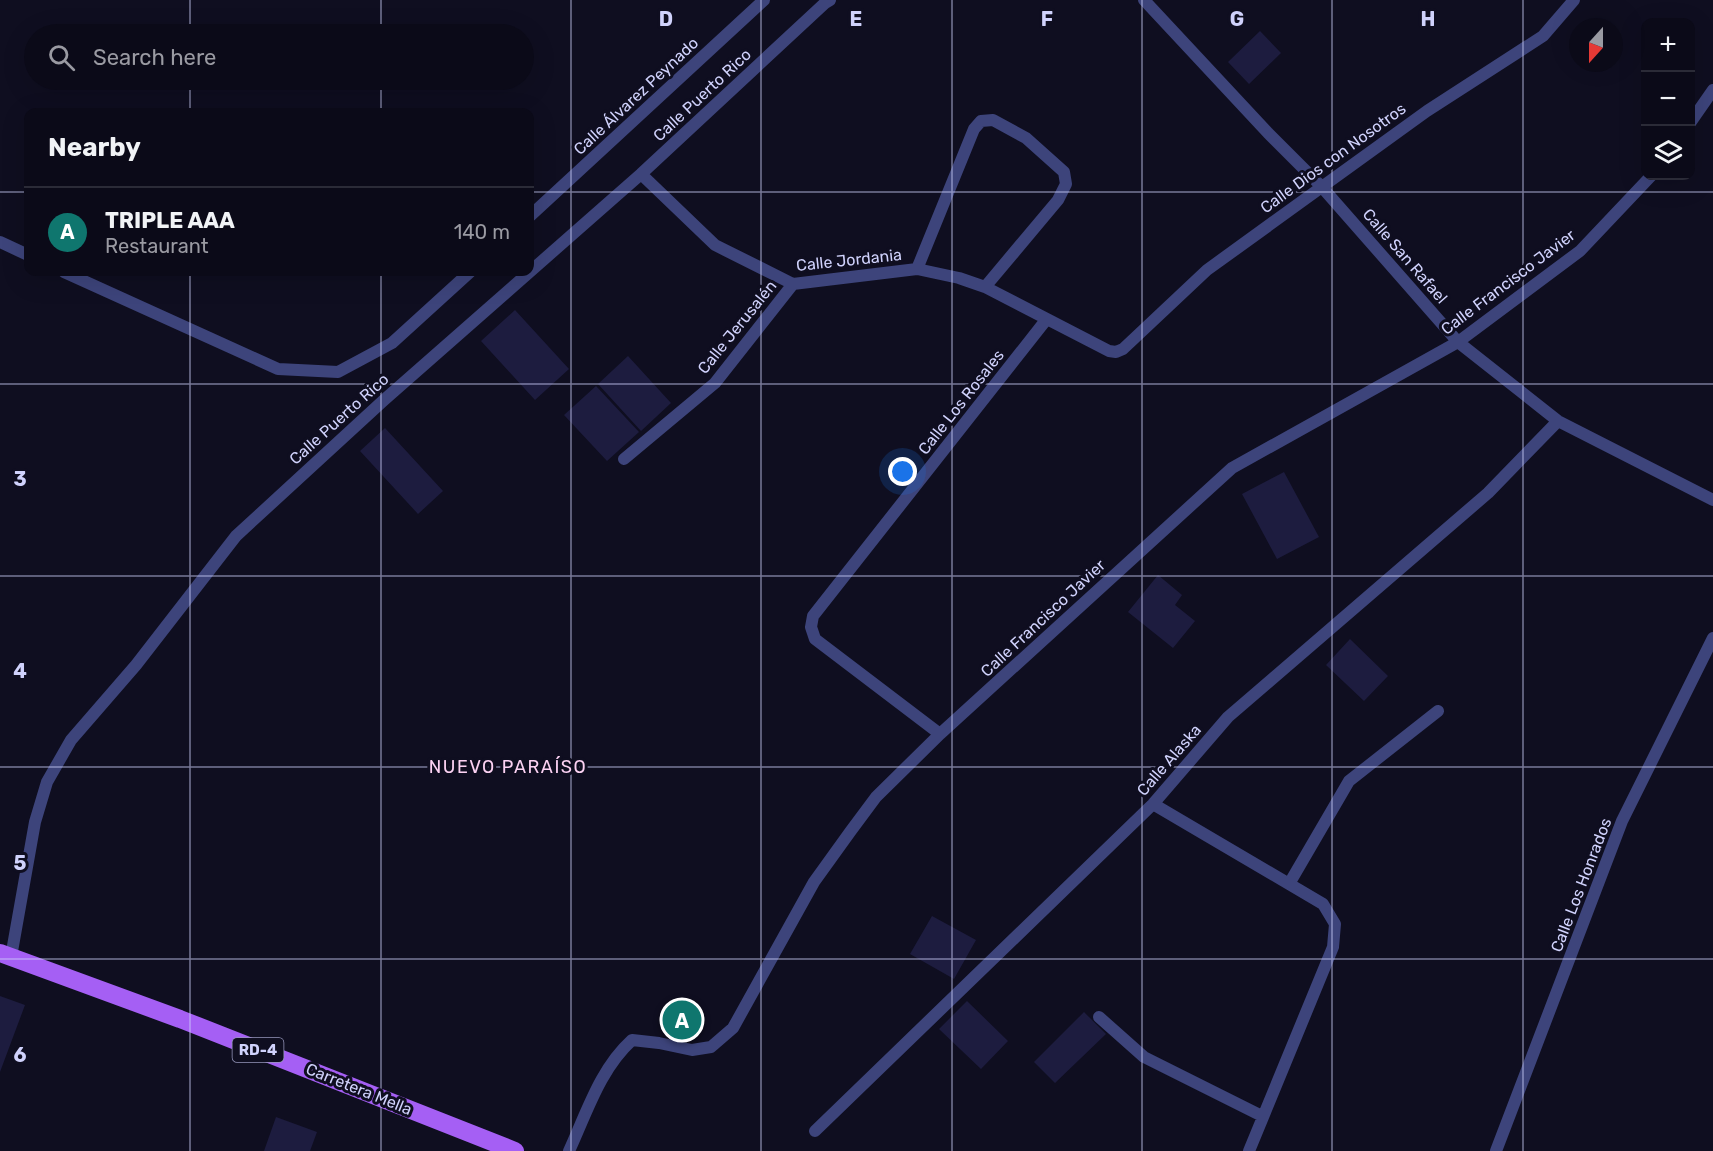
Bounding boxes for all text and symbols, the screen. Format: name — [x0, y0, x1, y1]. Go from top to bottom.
text: D — [659, 7, 673, 31]
text: E — [850, 7, 862, 31]
text: F — [1041, 7, 1053, 31]
text: G — [1230, 7, 1244, 31]
text: H — [1421, 7, 1435, 31]
north arrow — [1569, 18, 1623, 72]
map controls — [1641, 18, 1695, 180]
button: + — [1641, 18, 1695, 72]
search box — [24, 24, 534, 90]
street label: Calle Álvarez Peynado — [570, 33, 702, 159]
icon: search — [45, 41, 78, 74]
text: Search here — [93, 44, 216, 71]
street label: Calle Puerto Rico — [649, 45, 755, 145]
button: − — [1641, 72, 1695, 126]
street label: Calle Dios con Nosotros — [1257, 99, 1409, 217]
button: layers — [1641, 126, 1695, 180]
text: Nearby — [48, 132, 141, 163]
street label: Calle San Rafael — [1359, 205, 1451, 307]
text: TRIPLE AAA — [105, 207, 235, 234]
text: A — [60, 220, 75, 244]
text: 140 m — [454, 220, 510, 244]
street label: Calle Francisco Javier — [1437, 225, 1579, 339]
text: Restaurant — [105, 234, 209, 258]
street label: Calle Jordania — [795, 245, 903, 275]
street label: Calle Jerusalén — [694, 277, 780, 377]
street label: Calle Los Rosales — [914, 346, 1008, 458]
street label: Calle Puerto Rico — [286, 370, 392, 468]
your location — [888, 457, 917, 486]
text: 3 — [13, 467, 27, 491]
street label: Calle Francisco Javier — [977, 555, 1109, 681]
text: 4 — [13, 659, 27, 683]
street label: Calle Alaska — [1133, 720, 1205, 800]
district label: NUEVO PARAÍSO — [429, 756, 587, 778]
street label: Calle Los Honrados — [1547, 815, 1615, 955]
text: 5 — [14, 851, 27, 875]
pin: A — [662, 998, 702, 1042]
road number: RD-4 — [232, 1038, 284, 1062]
text: 6 — [13, 1043, 27, 1067]
street label: Carretera Mella — [303, 1059, 415, 1119]

